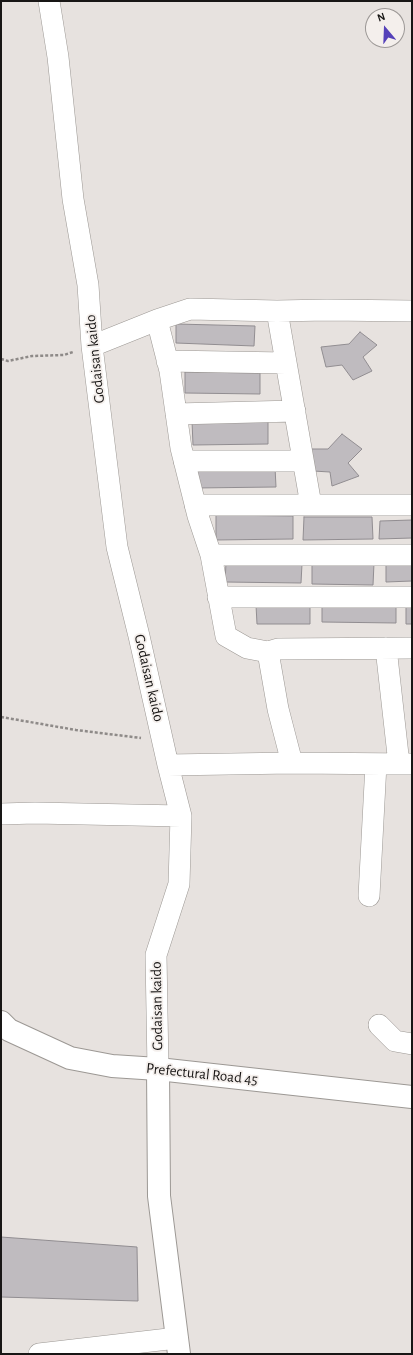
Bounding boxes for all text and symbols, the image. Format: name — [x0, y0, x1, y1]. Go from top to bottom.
north arrow — [365, 8, 405, 48]
text: N — [376, 11, 387, 24]
street label: Godaisan kaido — [81, 314, 109, 404]
street label: Godaisan kaido — [130, 633, 168, 723]
street label: Godaisan kaido — [147, 961, 167, 1051]
street label: Prefectural Road 45 — [145, 1059, 259, 1089]

